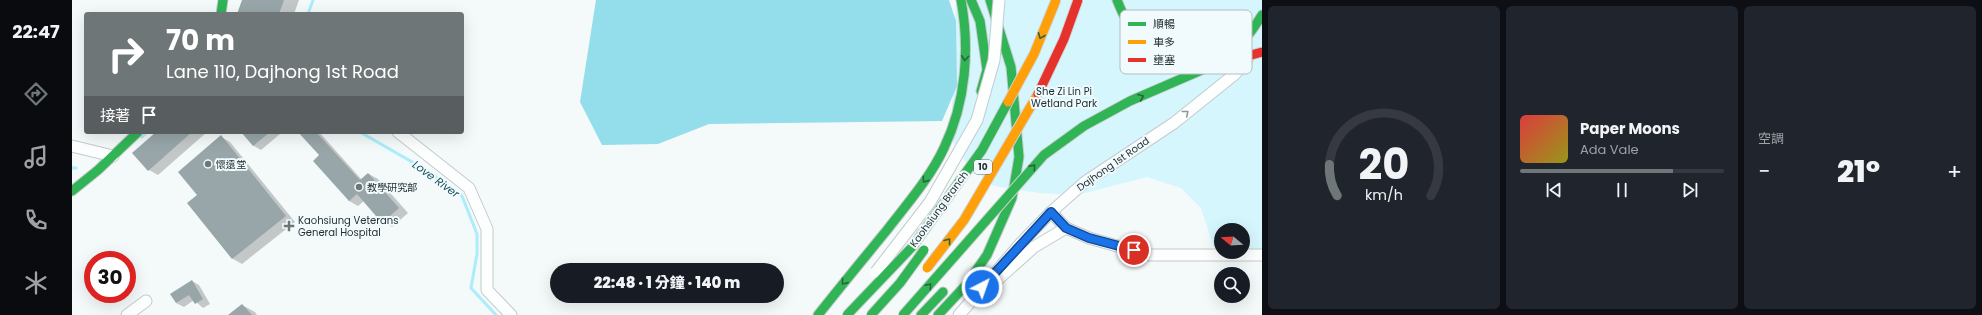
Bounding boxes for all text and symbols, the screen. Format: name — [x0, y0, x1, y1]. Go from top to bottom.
legend — [1120, 10, 1252, 74]
text: 順暢 — [1153, 16, 1175, 32]
text: 22:47 — [12, 19, 60, 44]
text: 70 m — [166, 21, 235, 60]
icon: right — [100, 28, 152, 80]
one-way arrow — [1038, 33, 1046, 40]
text: 車多 — [1153, 34, 1175, 50]
text: 壅塞 — [1153, 52, 1175, 68]
one-way arrow — [961, 55, 970, 61]
text: Lane 110, Dajhong 1st Road — [166, 59, 399, 84]
icon: directions — [22, 80, 50, 108]
park label: She Zi Lin Pi Wetland Park — [1031, 84, 1098, 111]
one-way arrow — [1138, 93, 1145, 101]
icon: arrive — [138, 104, 160, 126]
text: 接著 — [100, 105, 130, 126]
one-way arrow — [1182, 110, 1189, 117]
text: Paper Moons — [1580, 118, 1680, 139]
text: 空調 — [1758, 129, 1784, 148]
street label: Dajhong 1st Road — [1074, 133, 1152, 195]
text: 20 — [1359, 134, 1409, 193]
text: Ada Vale — [1580, 140, 1639, 159]
icon: music — [22, 143, 50, 171]
text: 21° — [1837, 150, 1880, 193]
water label: Love River — [409, 156, 463, 202]
text: − — [1758, 156, 1770, 187]
text: + — [1947, 156, 1962, 187]
place label: 懷遠堂 — [216, 157, 246, 172]
marker: 懷遠堂 — [203, 159, 213, 169]
road number: 10 — [974, 160, 992, 174]
one-way arrow — [1029, 164, 1036, 172]
street label: Kaohsiung Branch — [906, 168, 972, 250]
one-way arrow — [922, 176, 930, 183]
icon: previous — [1543, 179, 1565, 201]
icon: pause — [1611, 179, 1633, 201]
icon: next — [1679, 179, 1701, 201]
place label: 教學研究部 — [367, 180, 417, 195]
marker: 教學研究部 — [354, 182, 364, 192]
text: km/h — [1365, 184, 1403, 204]
icon: phone — [22, 206, 50, 234]
place label: Kaohsiung Veterans General Hospital — [298, 213, 398, 240]
marker: Kaohsiung Veterans General Hospital — [283, 220, 295, 232]
north arrow — [1214, 223, 1250, 259]
map controls — [1214, 223, 1250, 303]
pin — [1117, 233, 1151, 267]
one-way arrow — [944, 238, 951, 245]
icon: arrive — [1123, 239, 1145, 261]
speed limit sign: 30 — [84, 251, 136, 303]
position arrow — [961, 266, 1003, 308]
button: search — [1214, 267, 1250, 303]
icon: climate — [22, 269, 50, 297]
text: 22:48 · 1 分鐘 · 140 m — [594, 272, 740, 293]
one-way arrow — [842, 278, 849, 285]
one-way arrow — [924, 283, 931, 290]

